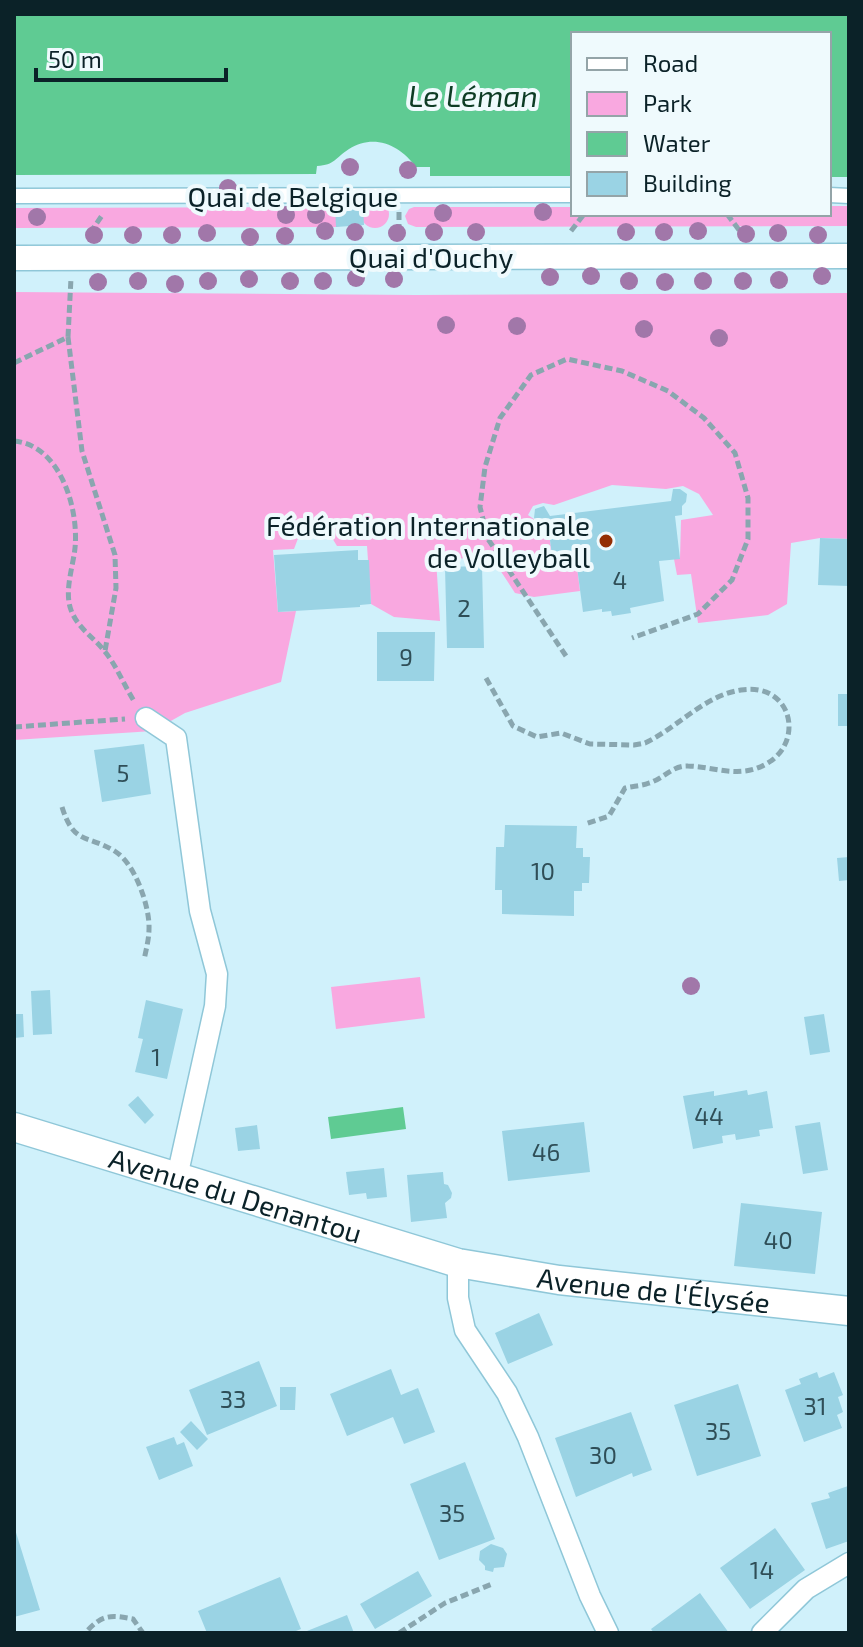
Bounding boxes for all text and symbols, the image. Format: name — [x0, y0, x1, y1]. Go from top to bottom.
scale bar — [36, 32, 226, 82]
legend — [571, 32, 831, 216]
text: 50 m — [48, 44, 102, 73]
text: Road — [643, 48, 698, 77]
water label: Le Léman — [408, 77, 538, 113]
text: Park — [643, 88, 692, 117]
text: Water — [643, 128, 711, 157]
text: Building — [643, 168, 732, 197]
street label: Quai de Belgique — [188, 179, 398, 213]
street label: Quai d'Ouchy — [349, 240, 513, 274]
place label: Fédération Internationale de Volleyball — [266, 508, 591, 574]
marker: Fédération Internationale de Volleyball — [597, 532, 615, 550]
house number: 4 — [613, 565, 627, 594]
house number: 2 — [457, 593, 471, 622]
house number: 9 — [399, 642, 413, 671]
house number: 5 — [117, 758, 129, 787]
house number: 10 — [531, 856, 555, 885]
house number: 1 — [151, 1042, 161, 1071]
house number: 44 — [694, 1101, 724, 1130]
house number: 46 — [532, 1137, 560, 1166]
street label: Avenue du Denantou — [105, 1140, 366, 1250]
house number: 40 — [763, 1225, 793, 1254]
street label: Avenue de l'Élysée — [535, 1260, 772, 1319]
house number: 33 — [220, 1384, 246, 1413]
house number: 31 — [804, 1391, 826, 1420]
house number: 35 — [705, 1416, 731, 1445]
house number: 30 — [589, 1440, 617, 1469]
house number: 35 — [439, 1498, 465, 1527]
house number: 14 — [750, 1555, 774, 1584]

